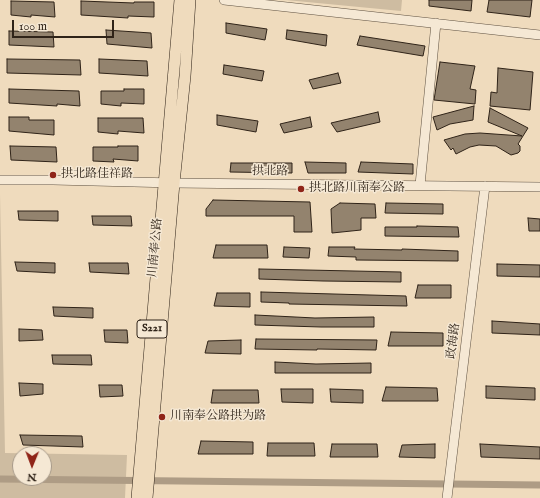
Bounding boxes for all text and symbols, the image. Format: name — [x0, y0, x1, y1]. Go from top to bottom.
scale bar — [14, 12, 116, 38]
text: 100 m — [19, 19, 47, 34]
street label: 拱北路 — [252, 164, 288, 180]
place label: 拱北路佳祥路 — [61, 168, 133, 182]
marker: 拱北路佳祥路 — [48, 170, 58, 180]
place label: 拱北路川南奉公路 — [309, 182, 405, 196]
marker: 拱北路川南奉公路 — [296, 184, 306, 194]
street label: 川南奉公路 — [146, 217, 166, 279]
road number: S221 — [137, 320, 167, 338]
street label: 政海路 — [445, 322, 463, 360]
place label: 川南奉公路拱为路 — [170, 410, 266, 424]
marker: 川南奉公路拱为路 — [157, 412, 167, 422]
north arrow — [12, 446, 52, 486]
text: N — [27, 470, 37, 484]

